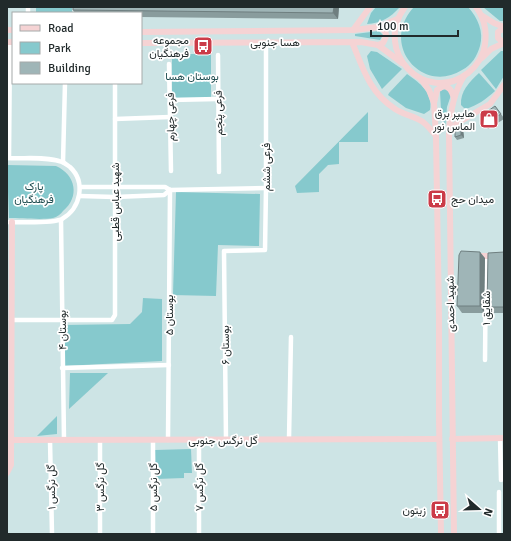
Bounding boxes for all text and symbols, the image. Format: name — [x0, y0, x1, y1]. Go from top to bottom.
legend — [12, 12, 142, 84]
scale bar — [371, 12, 458, 38]
text: 100 m — [377, 19, 409, 34]
text: Road — [48, 21, 74, 36]
place label: مجموعه فرهنگیان — [149, 34, 189, 60]
bus stop icon: مجموعه فرهنگیان — [192, 35, 214, 57]
street label: هسا جنوبی — [250, 36, 300, 49]
text: Park — [48, 41, 71, 56]
text: Building — [48, 61, 91, 76]
park label: بوستان هسا — [165, 70, 219, 83]
street label: فرعی پنجم — [212, 90, 226, 136]
street label: فرعی چهارم — [164, 92, 178, 142]
place label: هایپر برق الماس نور — [432, 107, 475, 133]
shop icon: هایپر برق الماس نور — [478, 108, 500, 130]
street label: فرعی ششم — [260, 143, 274, 191]
street label: شهید عباس قطبی — [109, 162, 122, 241]
park label: پارک فرهنگیان — [14, 180, 54, 206]
bus stop icon: میدان حج — [426, 188, 448, 210]
place label: میدان حج — [451, 193, 494, 207]
street label: شهید احمدی — [444, 275, 457, 332]
street label: شقایق ۱ — [480, 290, 493, 325]
street label: بوستان ۵ — [163, 295, 176, 335]
street label: بوستان ۴ — [56, 310, 69, 350]
street label: بوستان ۶ — [219, 325, 232, 365]
street label: گل نرگس جنوبی — [188, 434, 258, 447]
street label: گل نرگس ۳ — [94, 462, 107, 512]
street label: گل نرگس ۵ — [147, 463, 160, 511]
street label: گل نرگس ۷ — [193, 463, 206, 511]
street label: گل نرگس ۱ — [45, 464, 58, 510]
north arrow — [459, 489, 499, 529]
bus stop icon: زیتون — [429, 499, 451, 521]
place label: زیتون — [403, 504, 426, 517]
text: N — [481, 506, 495, 518]

